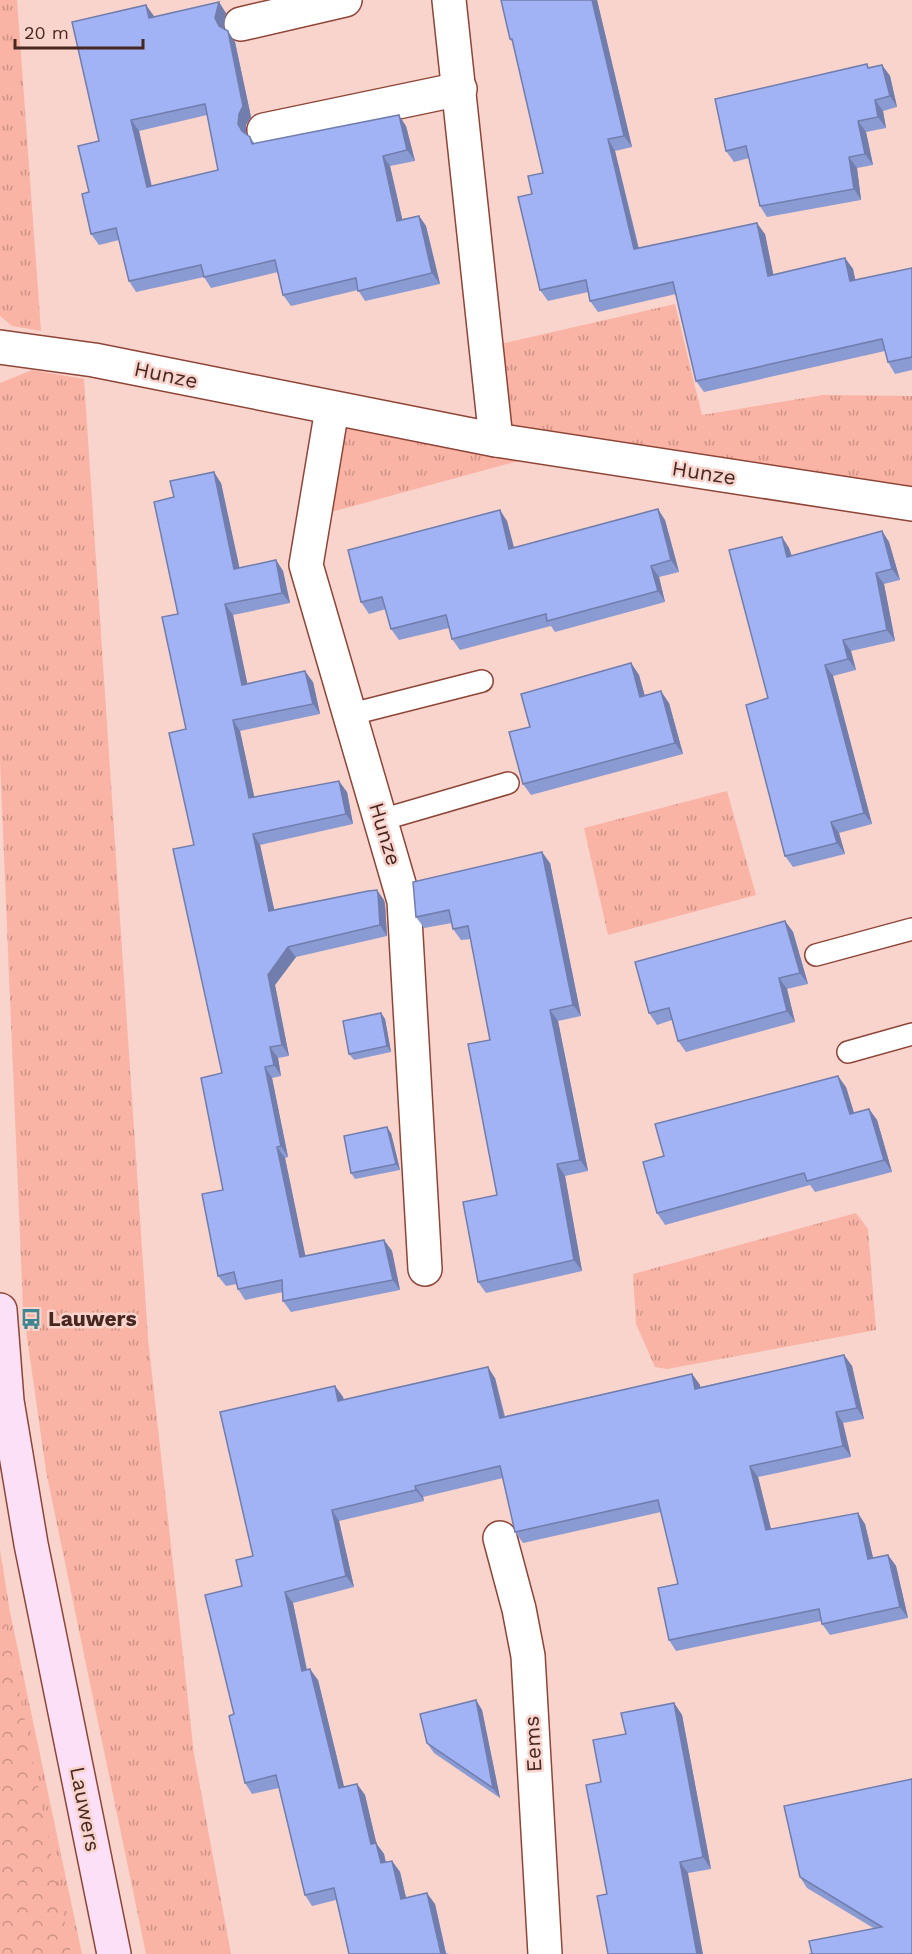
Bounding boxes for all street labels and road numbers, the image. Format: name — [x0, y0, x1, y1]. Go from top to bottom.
street label: Hunze — [132, 356, 200, 393]
street label: Hunze — [670, 455, 738, 490]
street label: Hunze — [364, 799, 407, 868]
street label: Eems — [519, 1715, 546, 1773]
street label: Lauwers — [65, 1764, 106, 1853]

